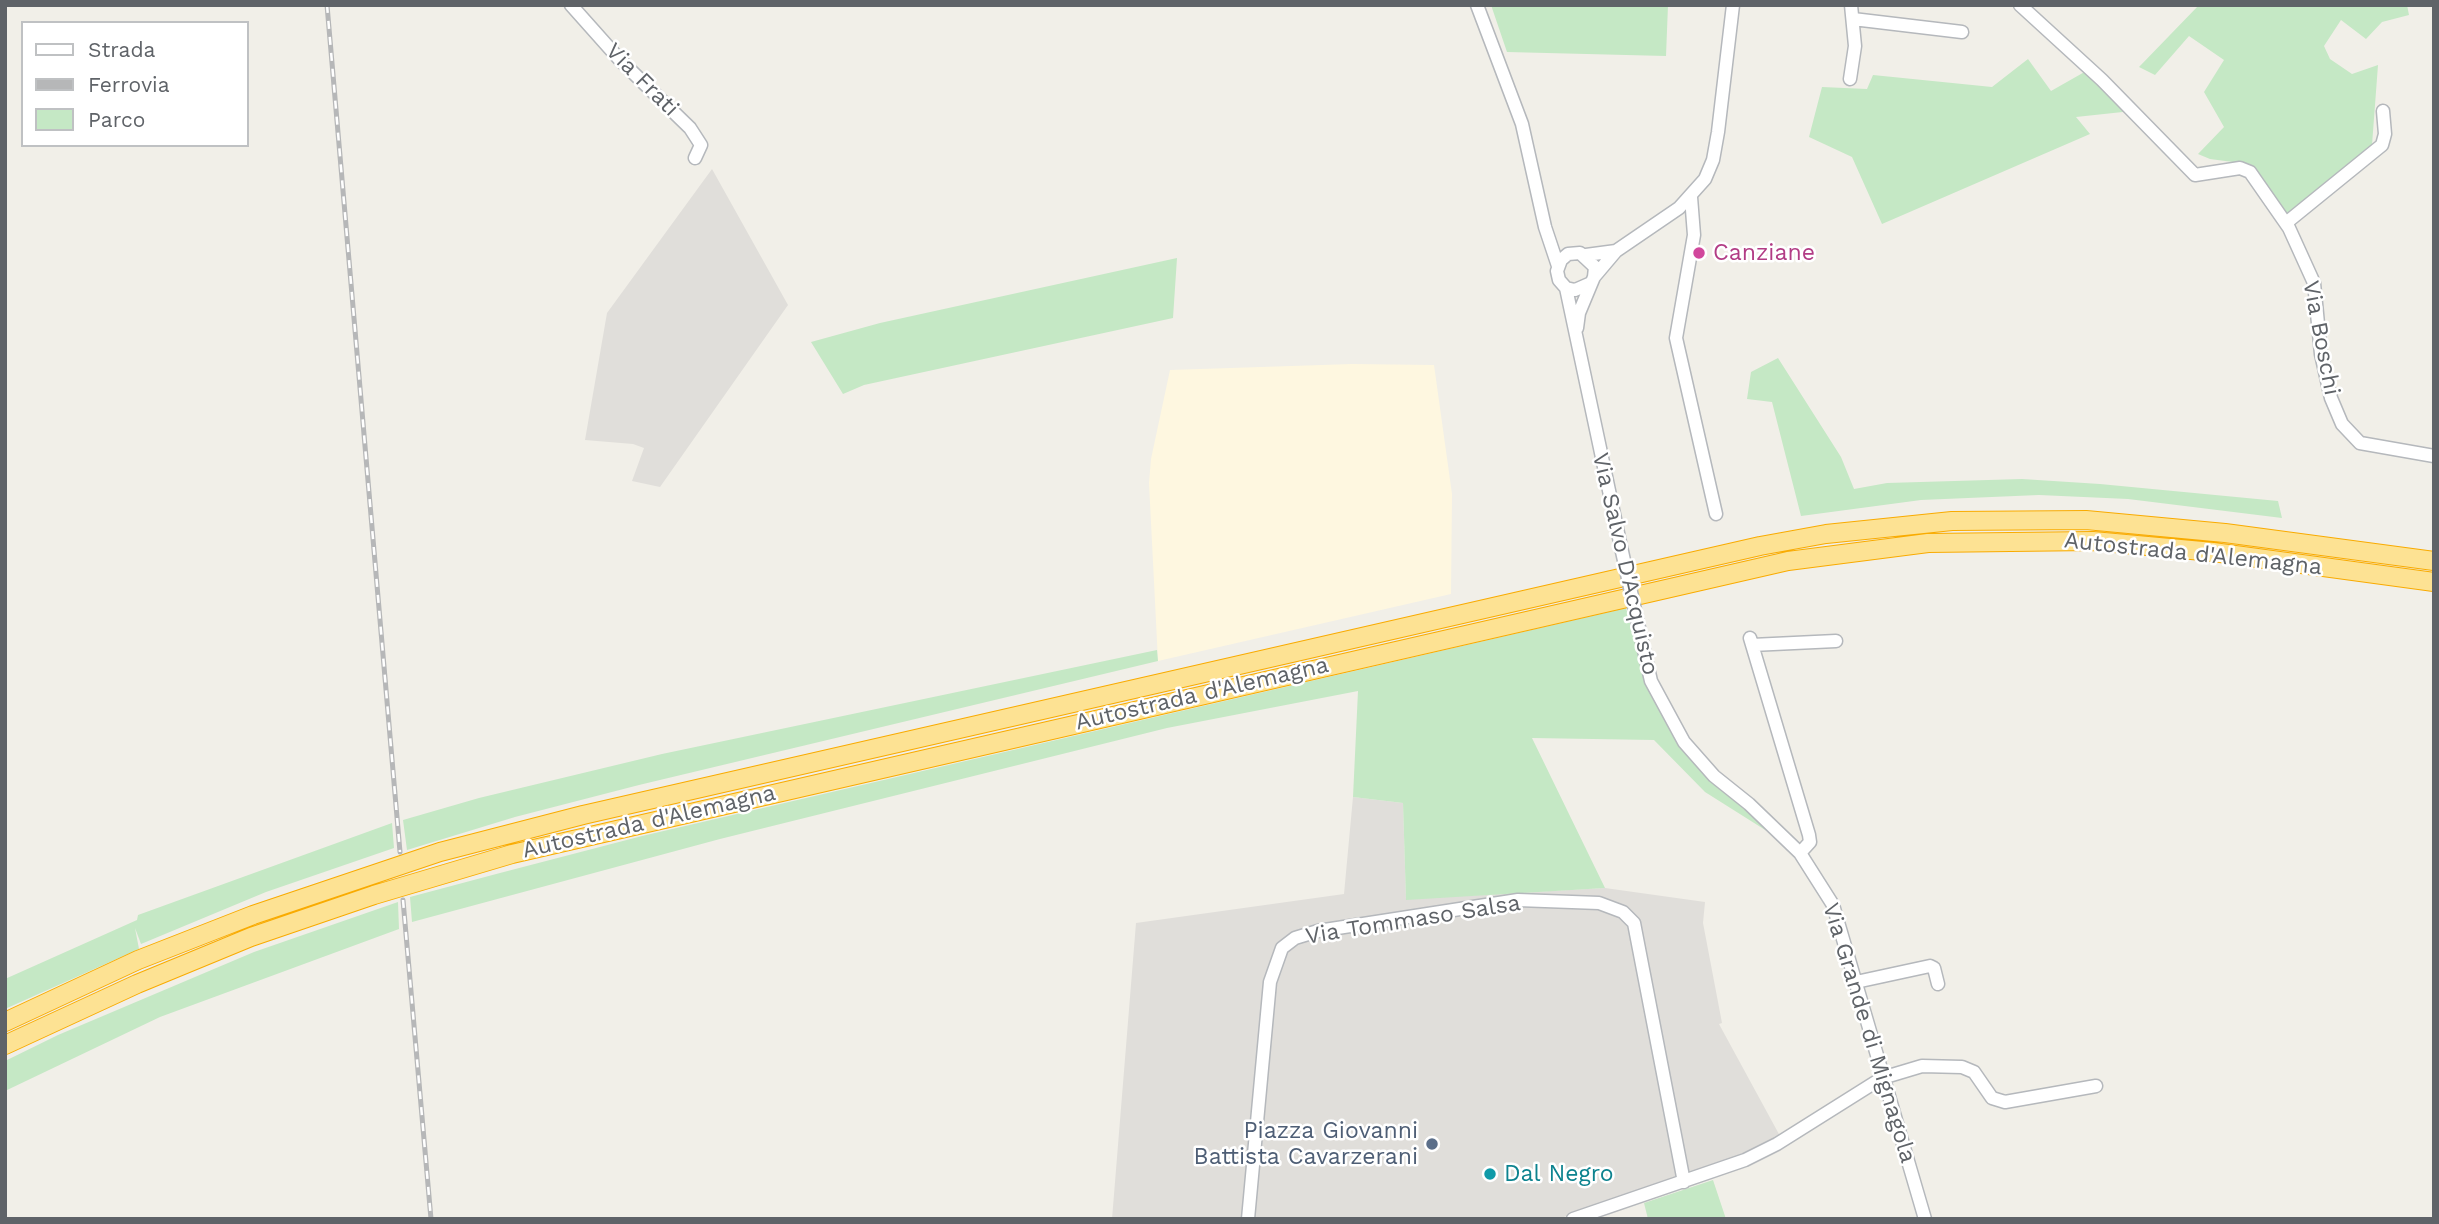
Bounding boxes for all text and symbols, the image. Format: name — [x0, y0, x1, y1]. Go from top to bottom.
legend — [21, 21, 248, 147]
text: Strada — [88, 37, 155, 62]
street label: Via Frati — [600, 38, 684, 122]
text: Ferrovia — [88, 72, 170, 97]
text: Parco — [88, 107, 145, 132]
place label: Canziane — [1713, 239, 1815, 267]
marker: Canziane — [1691, 245, 1707, 261]
street label: Via Boschi — [2296, 278, 2346, 398]
street label: Via Salvo D'Acquisto — [1586, 450, 1664, 678]
street label: Autostrada d'Alemagna — [2063, 527, 2323, 581]
street label: Autostrada d'Alemagna — [1073, 651, 1331, 737]
street label: Autostrada d'Alemagna — [520, 779, 778, 865]
street label: Via Tommaso Salsa — [1303, 889, 1523, 951]
street label: Via Grande di Mignagola — [1816, 900, 1922, 1166]
place label: Piazza Giovanni Battista Cavarzerani — [1194, 1117, 1418, 1171]
marker: Piazza Giovanni Battista Cavarzerani — [1424, 1136, 1440, 1152]
place label: Dal Negro — [1504, 1160, 1614, 1188]
marker: Dal Negro — [1482, 1166, 1498, 1182]

